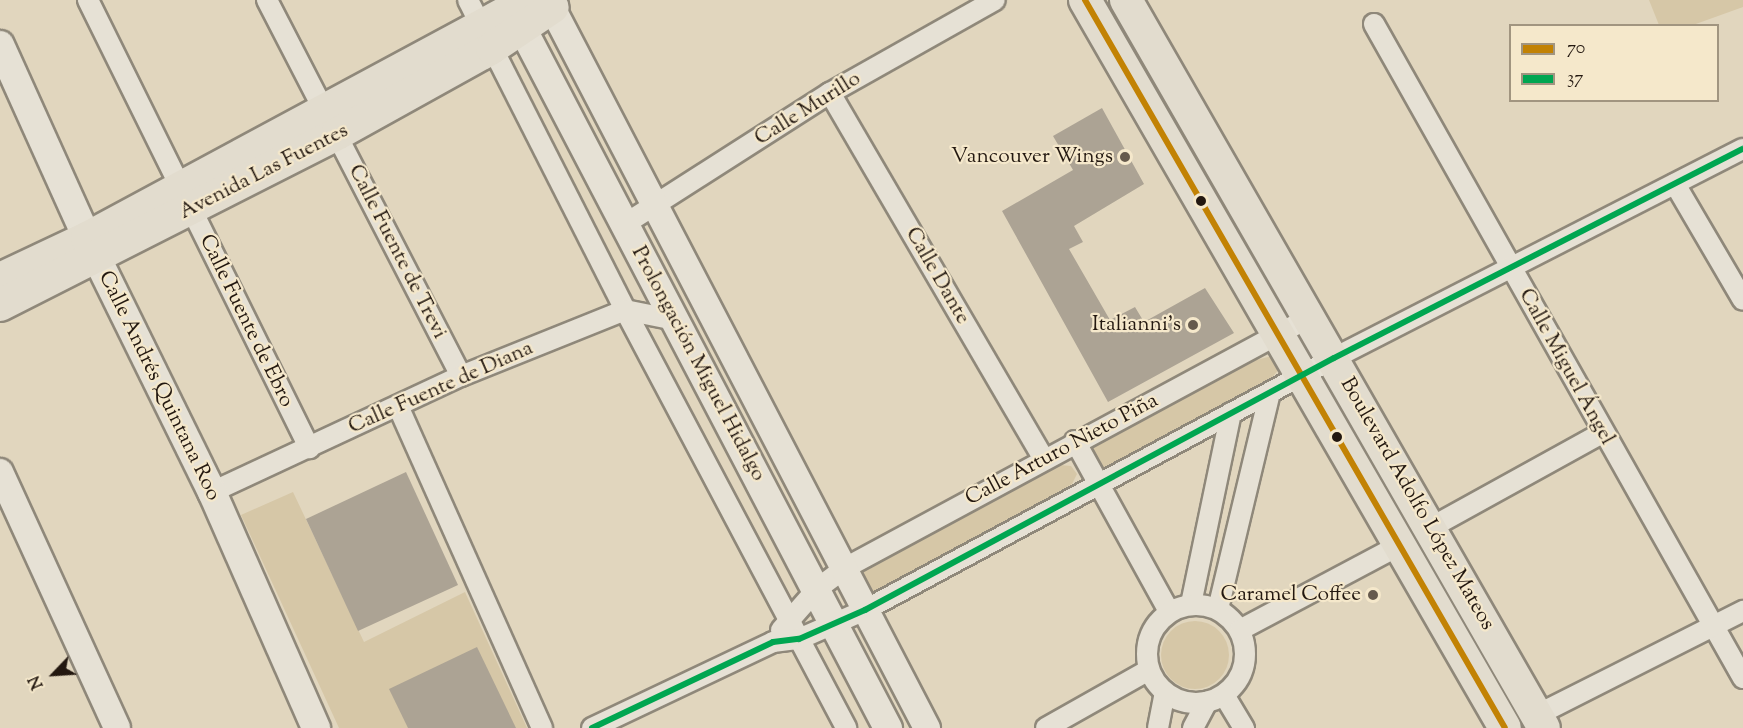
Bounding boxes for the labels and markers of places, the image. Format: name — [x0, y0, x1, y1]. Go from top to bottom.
place label: Vancouver Wings — [951, 144, 1113, 170]
marker: Vancouver Wings — [1118, 150, 1132, 164]
unlabelled marker — [1195, 195, 1207, 207]
place label: Italianni's — [1092, 312, 1181, 338]
marker: Italianni's — [1186, 318, 1200, 332]
unlabelled marker — [1331, 431, 1343, 443]
place label: Caramel Coffee — [1221, 582, 1361, 608]
marker: Caramel Coffee — [1366, 588, 1380, 602]

